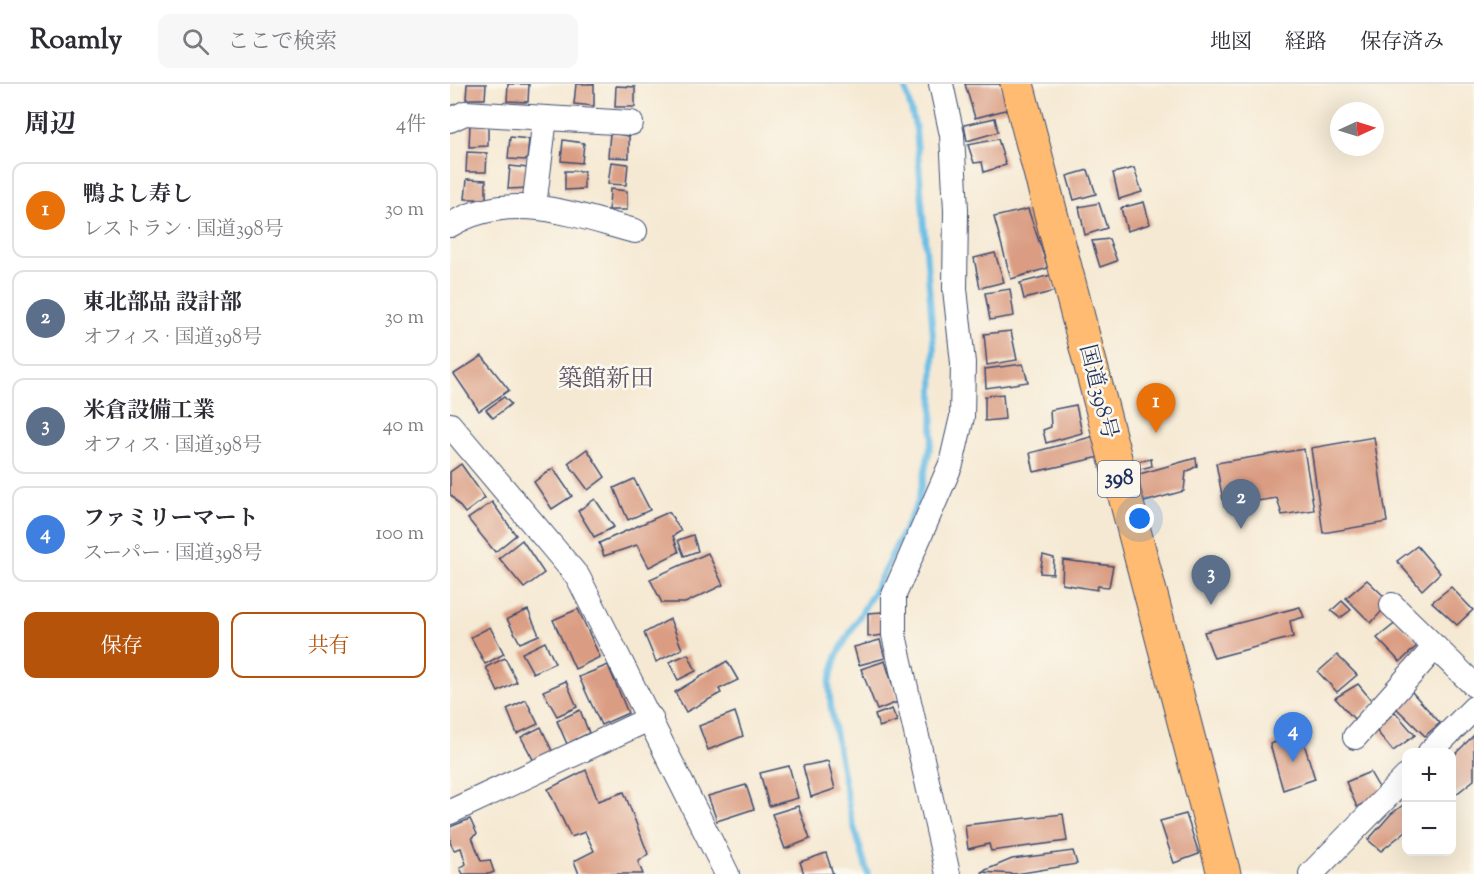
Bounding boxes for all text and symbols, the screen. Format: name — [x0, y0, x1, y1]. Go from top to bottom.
search box — [158, 14, 578, 68]
text: Roamly — [30, 21, 122, 61]
icon: search — [179, 25, 212, 58]
text: ここで検索 — [227, 27, 337, 59]
text: 地図 — [1210, 28, 1252, 58]
text: 経路 — [1285, 28, 1327, 58]
text: 保存済み — [1360, 28, 1444, 58]
north arrow — [1330, 102, 1384, 156]
text: 周辺 — [24, 107, 76, 144]
text: 4件 — [396, 111, 426, 140]
text: 鴨よし寿し — [83, 180, 193, 212]
text: 1 — [42, 196, 49, 225]
text: 30 m — [385, 196, 424, 225]
text: レストラン · 国道398号 — [83, 216, 284, 245]
text: 東北部品 設計部 — [83, 288, 242, 320]
text: 2 — [41, 304, 50, 333]
text: 30 m — [385, 304, 424, 333]
text: オフィス · 国道398号 — [83, 324, 262, 353]
street label: 国道398号 — [1070, 341, 1124, 443]
district label: 築館新田 — [558, 363, 654, 397]
pin: 1 — [1136, 384, 1176, 433]
text: 米倉設備工業 — [83, 396, 215, 428]
text: 3 — [41, 412, 50, 441]
text: 40 m — [383, 412, 424, 441]
text: オフィス · 国道398号 — [83, 432, 262, 461]
road number: 398 — [1098, 461, 1140, 497]
pin: 2 — [1222, 480, 1260, 529]
text: ファミリーマート — [83, 504, 259, 536]
your location — [1125, 504, 1154, 533]
text: 4 — [40, 520, 51, 549]
text: 100 m — [375, 520, 424, 549]
text: スーパー · 国道398号 — [83, 540, 262, 569]
pin: 3 — [1192, 556, 1230, 605]
button: 保存 — [24, 612, 219, 678]
button: 共有 — [231, 612, 426, 678]
pin: 4 — [1274, 712, 1312, 762]
map controls — [1402, 748, 1456, 856]
button: + — [1402, 748, 1456, 802]
button: − — [1402, 802, 1456, 856]

